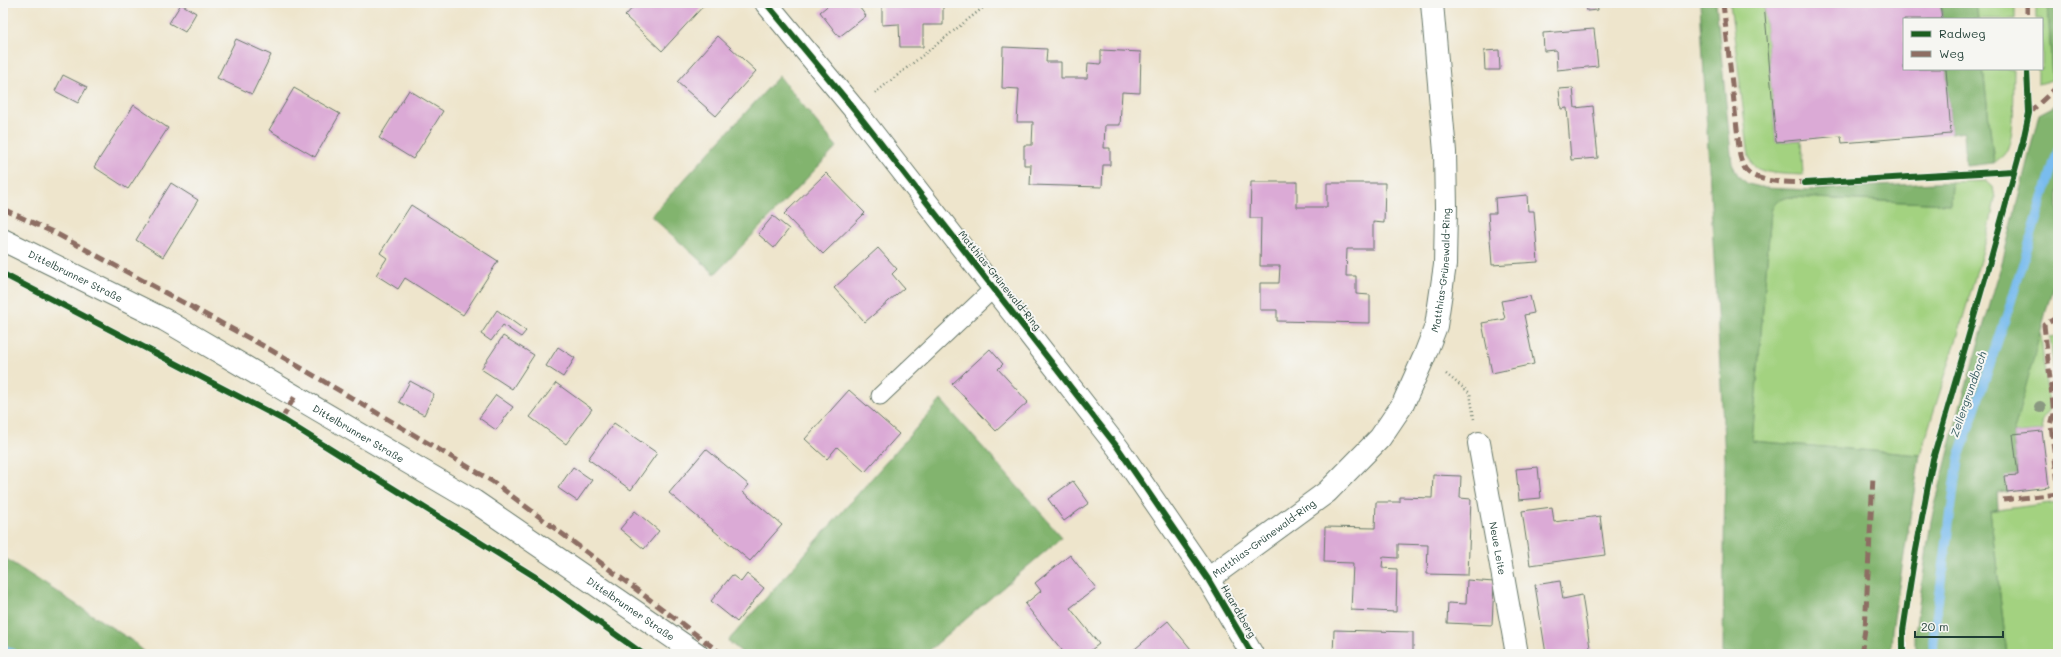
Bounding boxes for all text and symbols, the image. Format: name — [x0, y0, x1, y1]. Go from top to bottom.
legend — [1903, 18, 2043, 70]
text: Radweg — [1939, 25, 1986, 41]
text: Weg — [1939, 45, 1964, 61]
street label: Matthias-Grünewald-Ring — [1427, 208, 1453, 334]
street label: Matthias-Grünewald-Ring — [955, 227, 1045, 333]
street label: Dittelbrunner Straße — [26, 247, 125, 305]
water label: Zellergrundbach — [1946, 349, 1990, 439]
street label: Dittelbrunner Straße — [310, 401, 407, 466]
street label: Matthias-Grünewald-Ring — [1209, 496, 1318, 581]
street label: Neue Leite — [1486, 521, 1510, 576]
street label: Dittelbrunner Straße — [584, 573, 678, 644]
street label: Haardtberg — [1218, 582, 1260, 640]
scale bar — [1915, 613, 2003, 639]
text: 20 m — [1921, 618, 1949, 634]

